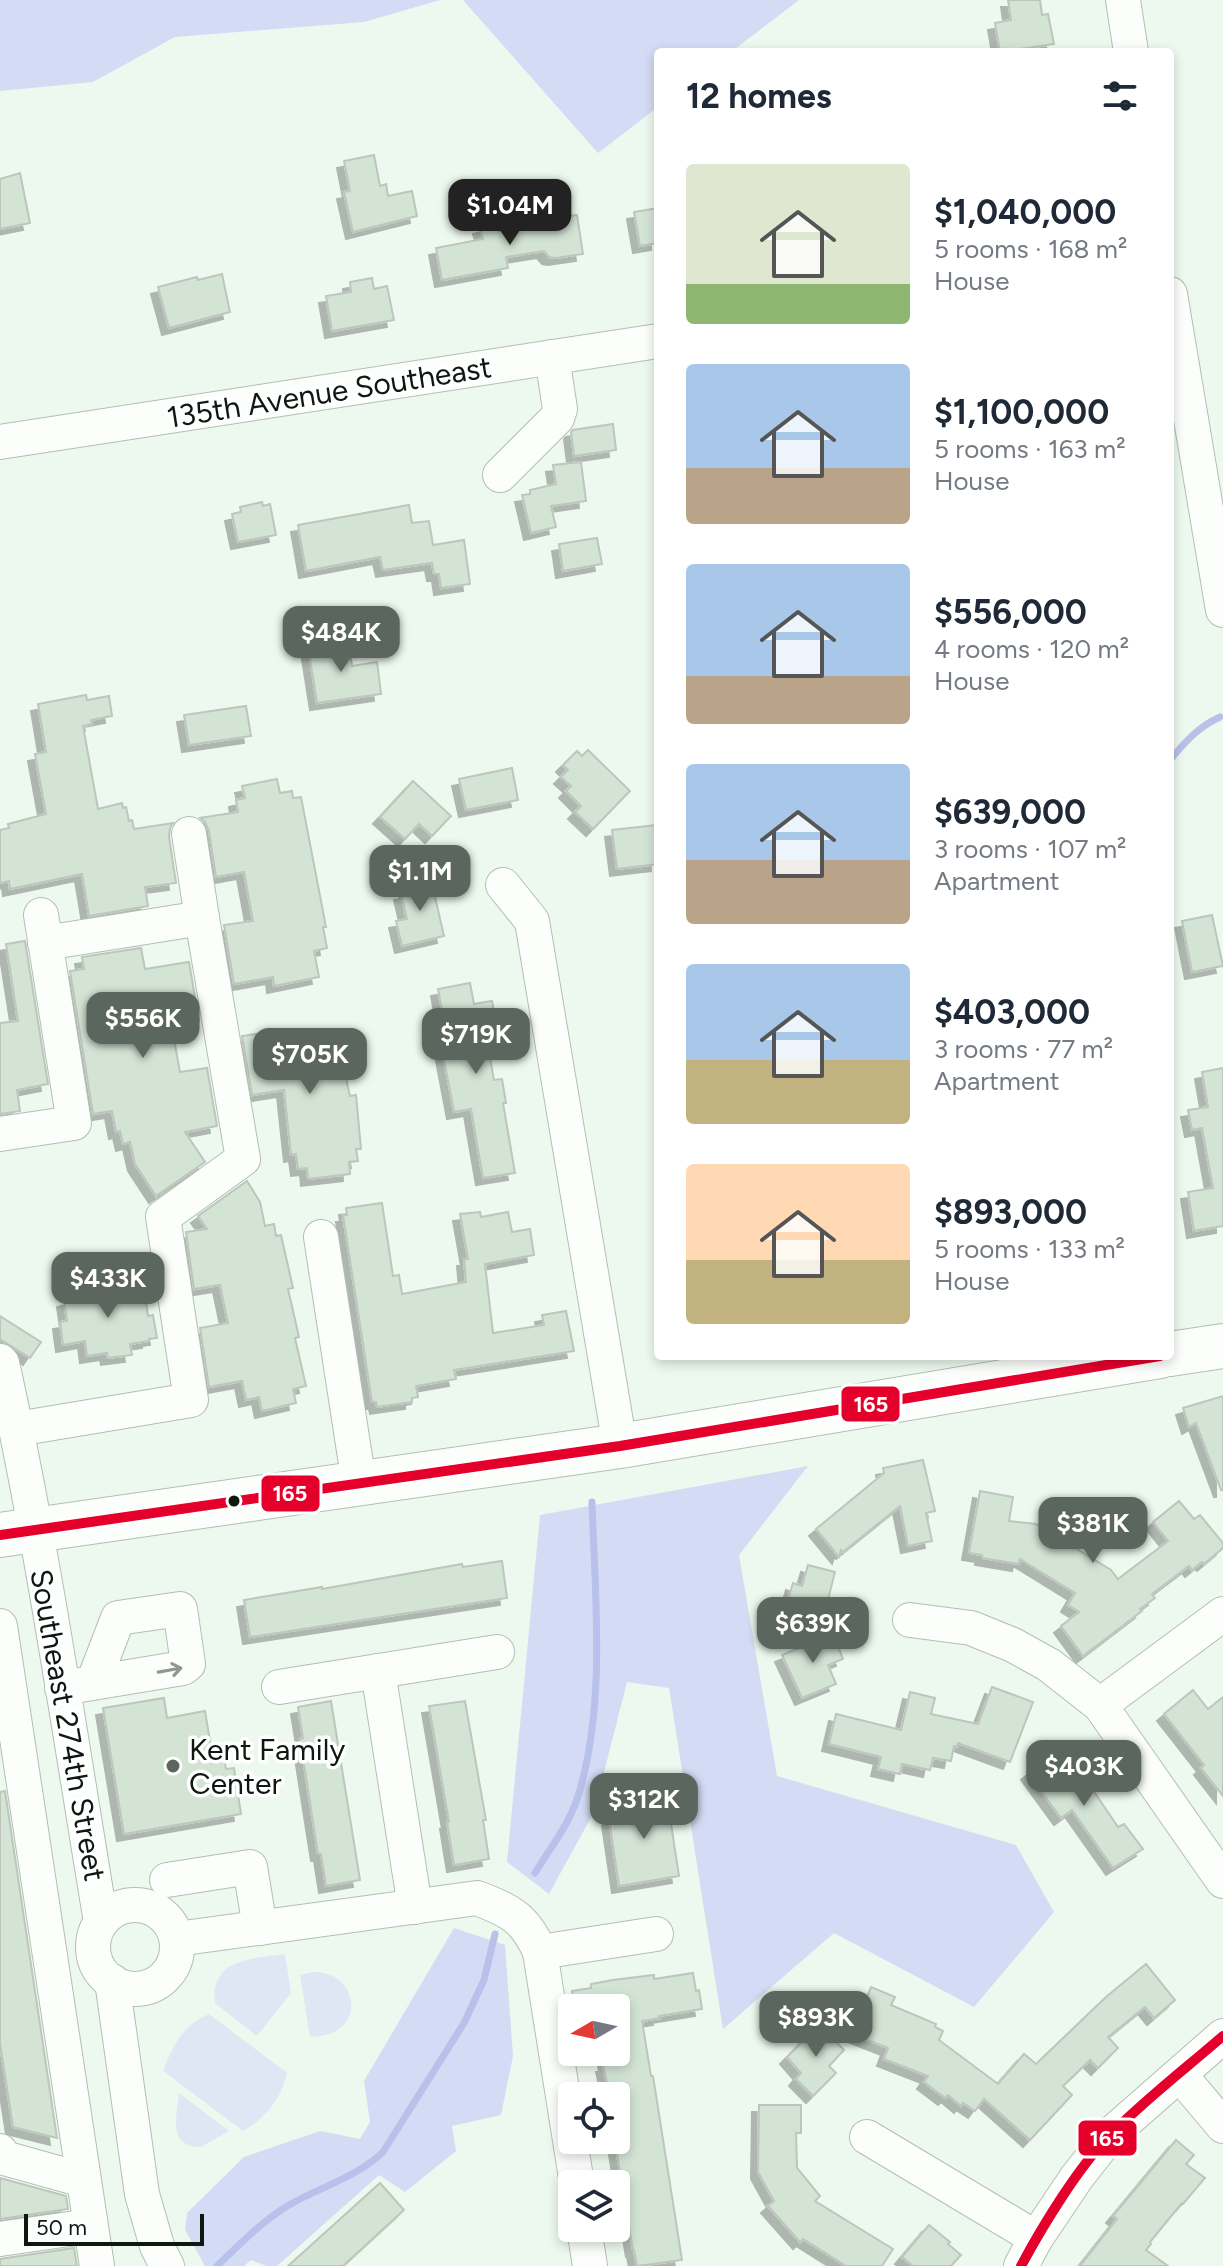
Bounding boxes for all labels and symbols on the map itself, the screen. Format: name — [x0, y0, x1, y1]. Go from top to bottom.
pin: $1.04M — [445, 179, 575, 247]
street label: 135th Avenue Southeast — [164, 348, 494, 436]
pin: $484K — [285, 606, 397, 674]
pin: $1.1M — [364, 845, 476, 913]
pin: $556K — [87, 992, 199, 1060]
pin: $719K — [420, 1008, 532, 1076]
pin: $705K — [254, 1028, 366, 1096]
pin: $433K — [52, 1252, 164, 1320]
line badge: 165 — [840, 1385, 901, 1423]
text: 165 — [854, 1391, 888, 1418]
line badge: 165 — [260, 1474, 321, 1513]
text: 165 — [273, 1480, 307, 1507]
unlabelled marker — [226, 1493, 242, 1509]
pin: $381K — [1037, 1497, 1149, 1565]
street label: Southeast 274th Street — [22, 1566, 114, 1884]
pin: $639K — [757, 1597, 869, 1665]
one-way arrow — [157, 1661, 183, 1676]
place label: Kent Family Center — [189, 1731, 345, 1802]
pin: $403K — [1028, 1740, 1140, 1808]
marker: Kent Family Center — [164, 1757, 182, 1775]
pin: $312K — [588, 1773, 700, 1841]
pin: $893K — [760, 1991, 872, 2059]
north arrow — [558, 1994, 630, 2066]
line badge: 165 — [1077, 2119, 1138, 2157]
text: 165 — [1090, 2125, 1124, 2152]
scale bar — [24, 2210, 204, 2246]

